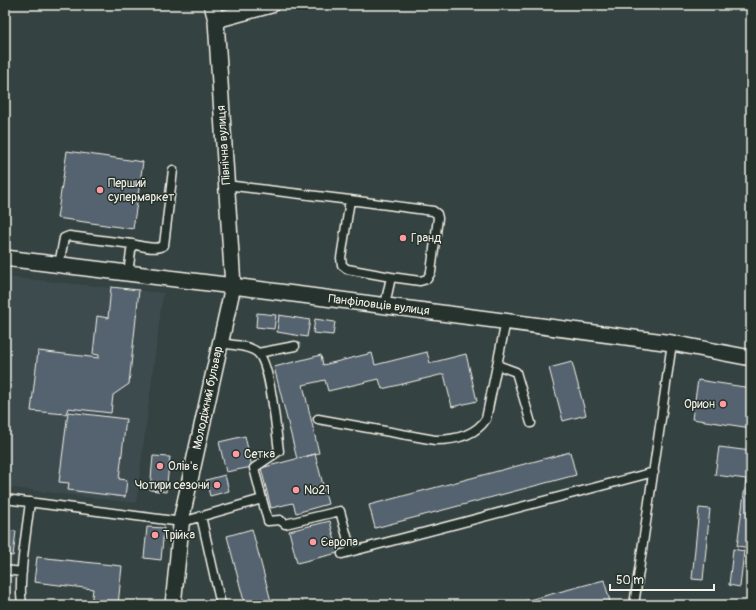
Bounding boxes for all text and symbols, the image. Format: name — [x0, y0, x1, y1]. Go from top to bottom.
street label: Північна вулиця — [214, 105, 234, 185]
place label: Перший супермаркет — [108, 176, 174, 205]
marker: Перший супермаркет — [95, 185, 105, 195]
place label: Гранд — [411, 231, 442, 246]
marker: Гранд — [398, 233, 408, 243]
street label: Панфіловців вулиця — [327, 291, 431, 319]
street label: Молодіжний бульвар — [190, 344, 226, 451]
place label: Орион — [684, 397, 715, 412]
marker: Орион — [718, 399, 728, 409]
place label: Сетка — [244, 447, 276, 462]
marker: Сетка — [231, 449, 241, 459]
place label: Олів'є — [168, 459, 199, 474]
marker: Олів'є — [155, 461, 165, 471]
place label: Чотири сезони — [135, 478, 210, 493]
marker: Чотири сезони — [212, 480, 222, 490]
place label: №21 — [304, 483, 330, 498]
marker: №21 — [291, 485, 301, 495]
place label: Трійка — [163, 528, 195, 543]
marker: Трійка — [150, 530, 160, 540]
place label: Європа — [321, 535, 358, 550]
marker: Європа — [308, 537, 318, 547]
scale bar — [610, 566, 714, 592]
text: 50 m — [616, 573, 644, 588]

